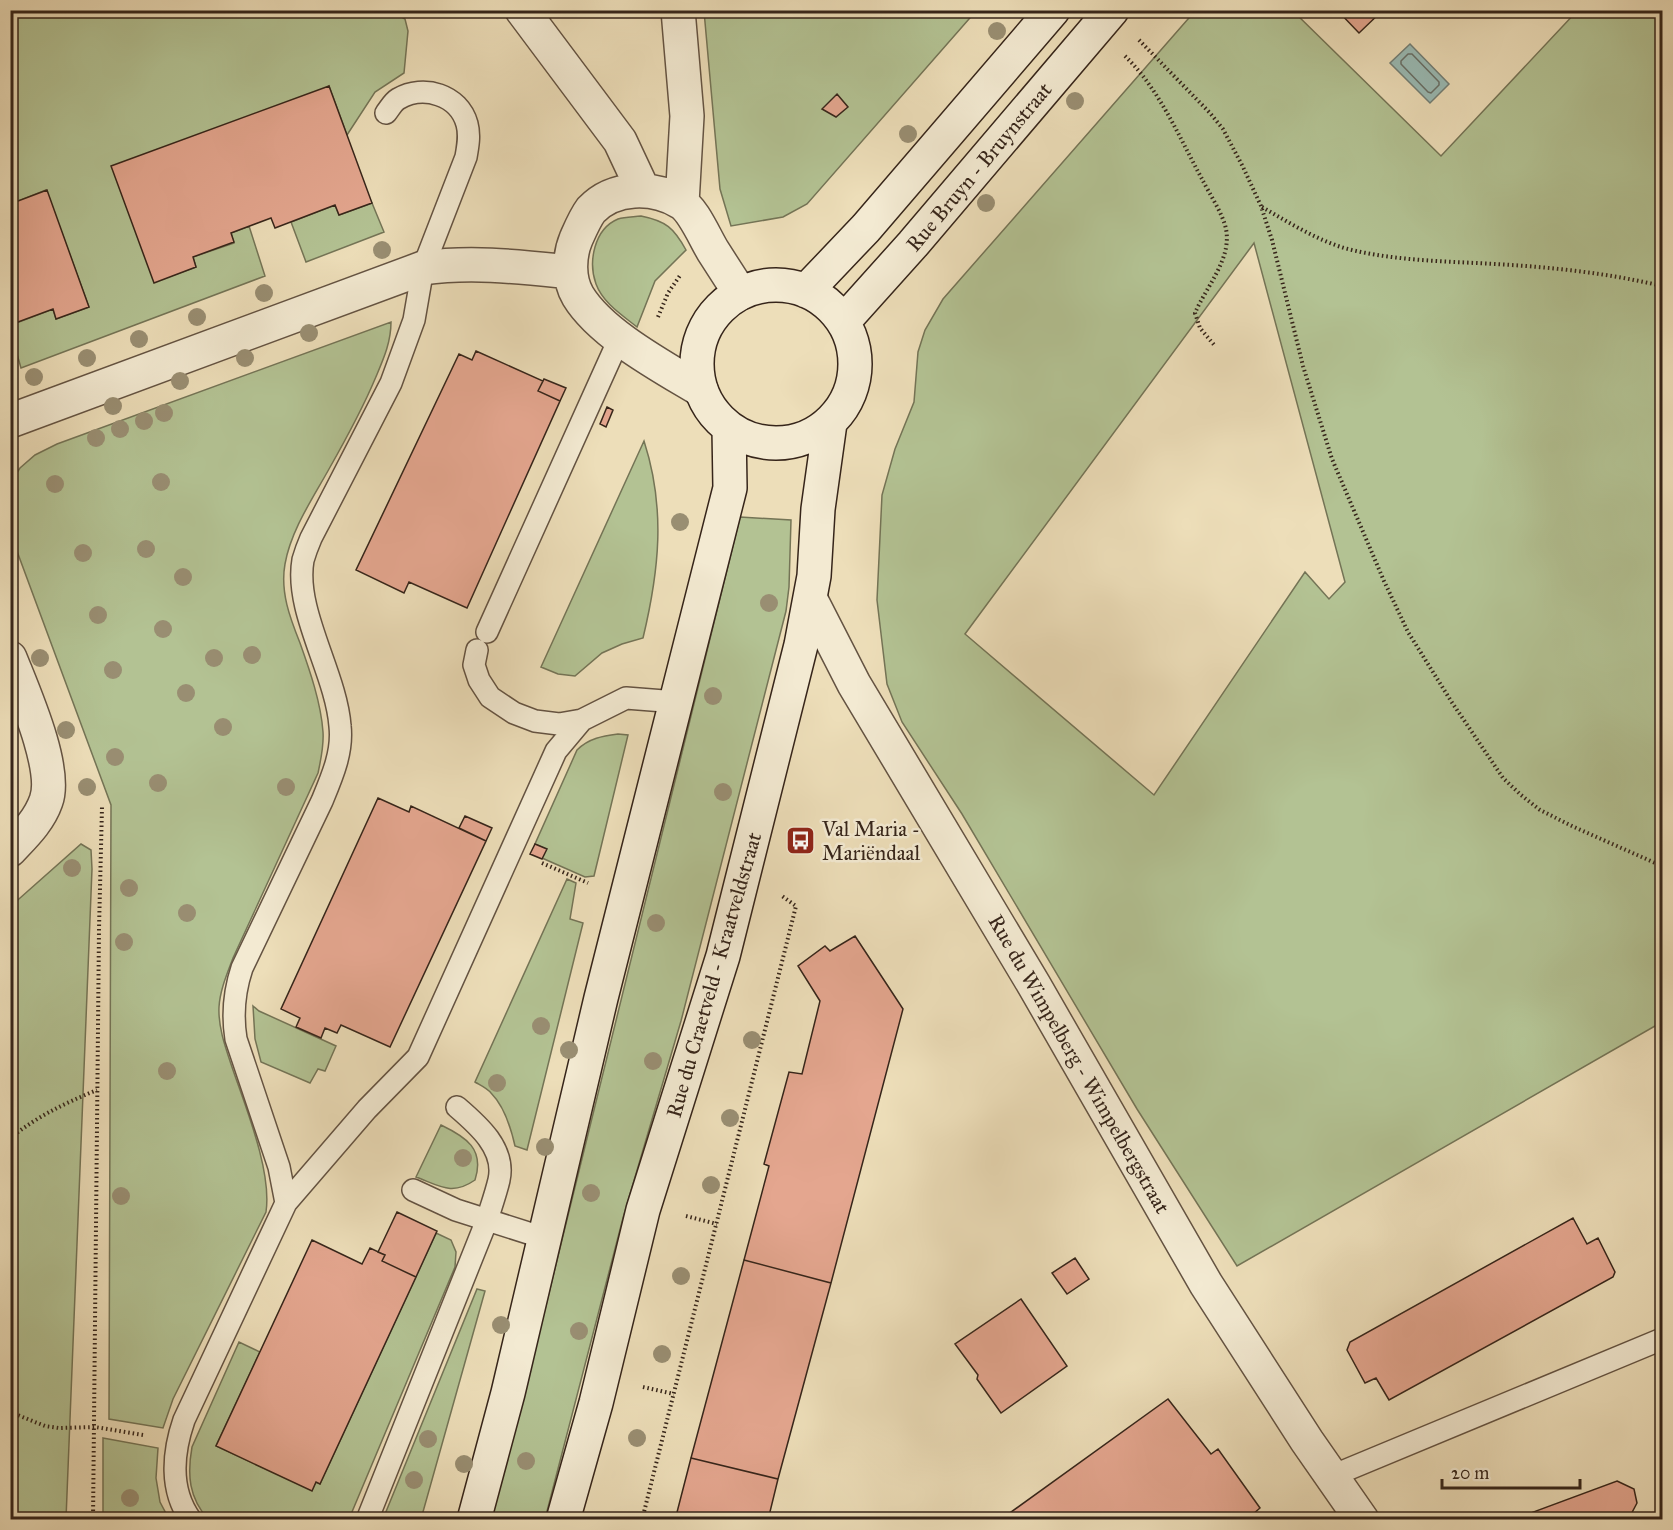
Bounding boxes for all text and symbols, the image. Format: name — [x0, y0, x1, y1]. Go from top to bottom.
street label: Rue Bruyn - Bruynstraat — [901, 77, 1058, 257]
place label: Val Maria - Mariëndaal — [821, 816, 920, 866]
bus stop icon: Val Maria - Mariëndaal — [785, 825, 817, 857]
street label: Rue du Craetveld - Kraatveldstraat — [661, 829, 767, 1121]
street label: Rue du Wimpelberg - Wimpelbergstraat — [983, 910, 1176, 1219]
scale bar — [1442, 1452, 1580, 1490]
text: 20 m — [1451, 1462, 1489, 1484]

